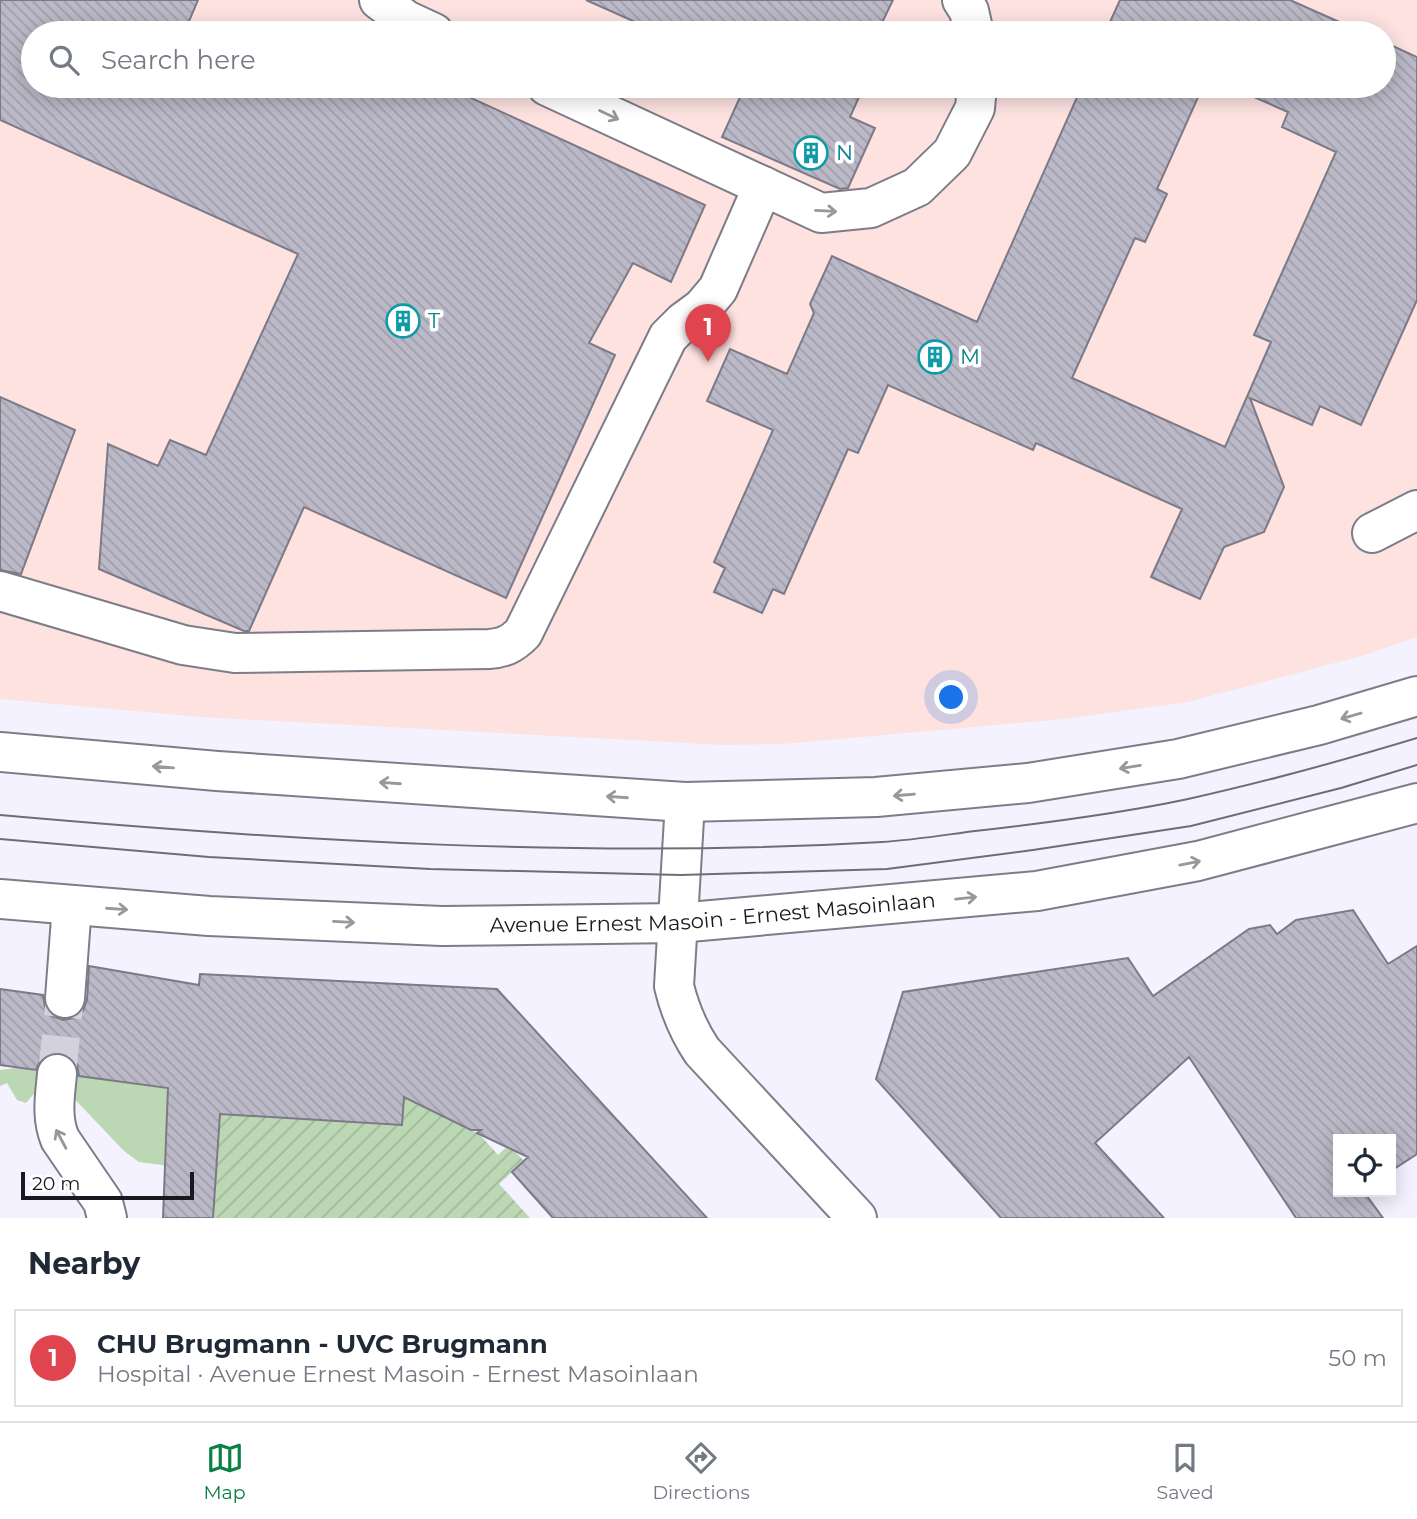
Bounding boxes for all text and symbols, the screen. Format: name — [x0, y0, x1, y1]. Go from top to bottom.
search box — [21, 21, 1396, 98]
icon: search — [45, 41, 83, 79]
text: Search here — [101, 44, 256, 76]
one-way arrow — [598, 108, 619, 122]
building icon: N — [792, 134, 830, 172]
place label: N — [836, 140, 853, 165]
one-way arrow — [814, 205, 836, 218]
building icon: T — [384, 302, 422, 340]
pin: 1 — [685, 304, 731, 362]
place label: T — [428, 308, 440, 333]
building icon: M — [916, 338, 954, 376]
place label: M — [960, 344, 980, 369]
your location — [934, 680, 968, 714]
one-way arrow — [1341, 710, 1363, 723]
one-way arrow — [152, 760, 175, 773]
one-way arrow — [1119, 761, 1142, 774]
one-way arrow — [379, 776, 402, 789]
one-way arrow — [894, 788, 916, 801]
one-way arrow — [606, 791, 629, 804]
one-way arrow — [1178, 855, 1201, 869]
street label: Avenue Ernest Masoin - Ernest Masoinlaan — [489, 887, 937, 937]
one-way arrow — [954, 892, 977, 905]
one-way arrow — [105, 903, 128, 916]
one-way arrow — [332, 916, 355, 929]
one-way arrow — [54, 1129, 68, 1149]
map controls — [1333, 1134, 1396, 1197]
button: locate — [1333, 1134, 1396, 1197]
scale bar — [21, 1169, 194, 1201]
text: 20 m — [32, 1172, 80, 1195]
text: Nearby — [28, 1245, 140, 1282]
text: CHU Brugmann - UVC Brugmann — [97, 1328, 548, 1360]
text: 1 — [48, 1344, 58, 1372]
text: 50 m — [1328, 1344, 1387, 1372]
text: Hospital · Avenue Ernest Masoin - Ernest Masoinlaan — [97, 1360, 699, 1388]
tab: Map — [203, 1439, 246, 1504]
tab: Directions — [652, 1439, 750, 1504]
tab: Saved — [1157, 1439, 1214, 1504]

